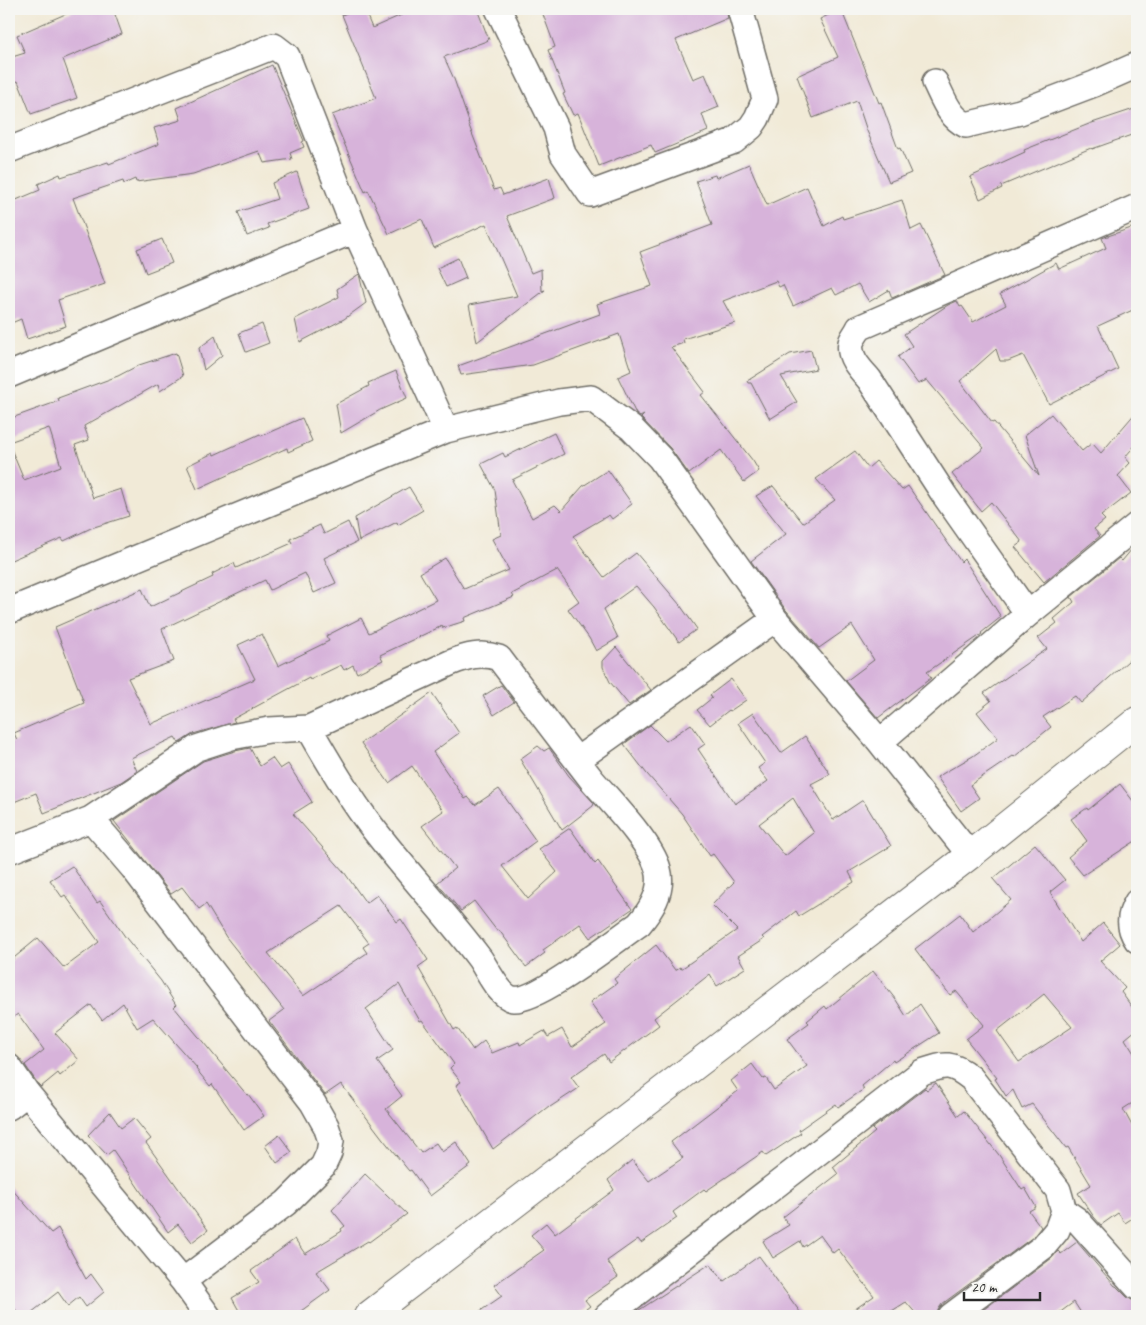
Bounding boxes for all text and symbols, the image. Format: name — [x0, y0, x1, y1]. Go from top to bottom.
scale bar — [964, 1270, 1040, 1302]
text: 20 m — [971, 1278, 998, 1297]

